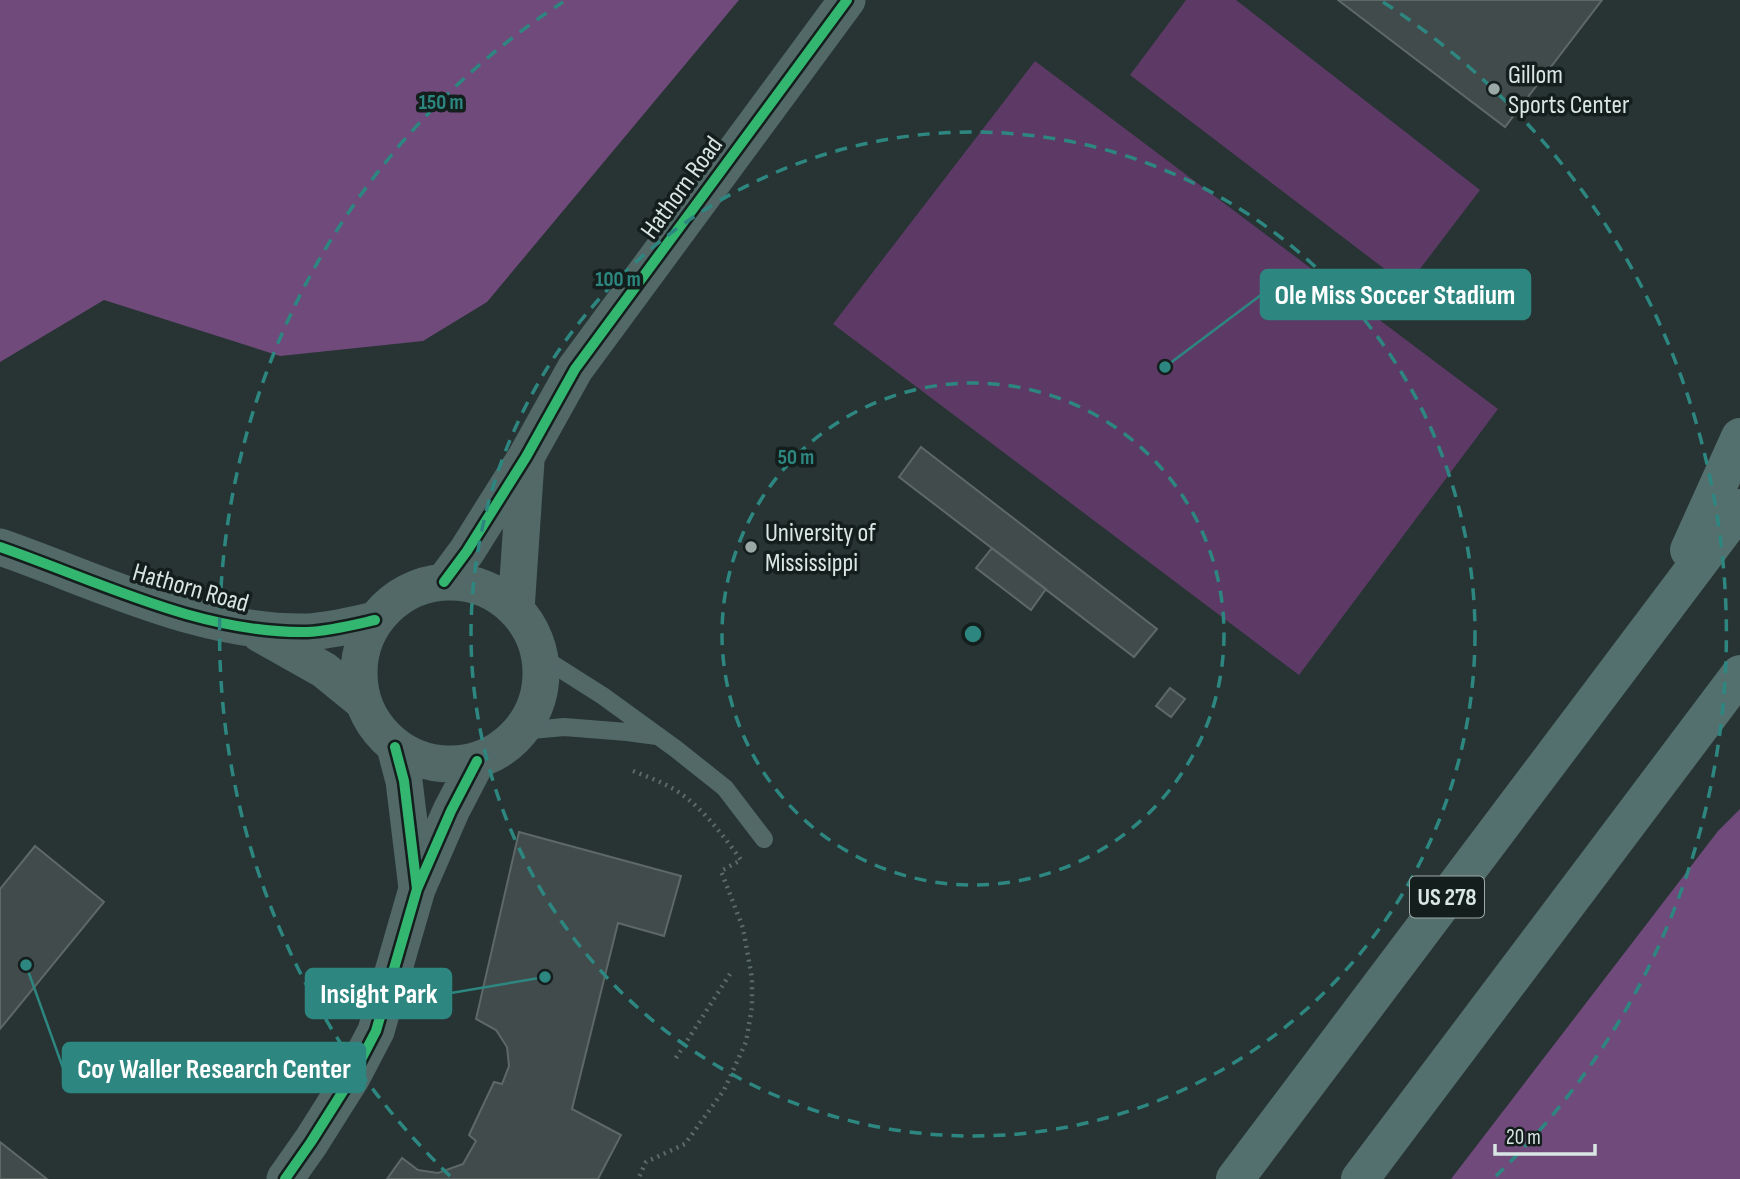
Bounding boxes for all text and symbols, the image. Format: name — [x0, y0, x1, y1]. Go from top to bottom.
place label: Gillom Sports Center — [1508, 60, 1630, 121]
marker: Gillom Sports Center — [1486, 81, 1502, 97]
text: 150 m — [419, 90, 463, 115]
street label: Hathorn Road — [635, 131, 730, 245]
text: 100 m — [595, 267, 641, 292]
callout: Ole Miss Soccer Stadium — [1261, 270, 1530, 319]
text: Ole Miss Soccer Stadium — [1275, 279, 1515, 312]
text: 50 m — [778, 445, 814, 470]
place label: University of Mississippi — [765, 518, 876, 579]
marker: University of Mississippi — [743, 539, 759, 555]
street label: Hathorn Road — [129, 557, 252, 620]
centre of rings — [961, 622, 985, 646]
road number: US 278 — [1410, 876, 1484, 917]
callout: Insight Park — [306, 969, 451, 1018]
text: Insight Park — [320, 978, 438, 1011]
callout: Coy Waller Research Center — [63, 1043, 365, 1092]
text: Coy Waller Research Center — [77, 1053, 351, 1086]
scale bar — [1495, 1112, 1595, 1156]
text: 20 m — [1506, 1125, 1541, 1150]

